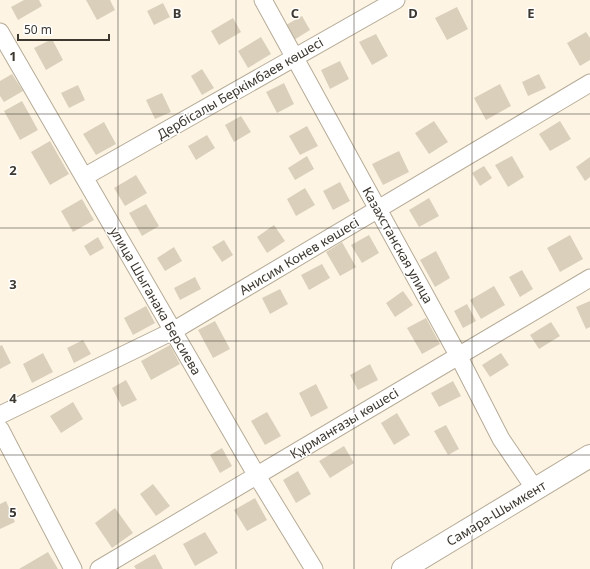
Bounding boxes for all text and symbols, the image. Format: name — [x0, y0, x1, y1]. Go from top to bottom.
text: B — [173, 4, 181, 22]
text: C — [291, 4, 299, 22]
text: D — [408, 4, 418, 22]
text: E — [527, 4, 535, 22]
scale bar — [18, 16, 109, 42]
text: 50 m — [24, 21, 52, 38]
street label: Дербісалы Беркімбаев көшесі — [153, 33, 327, 143]
text: 1 — [9, 47, 17, 65]
text: 2 — [9, 161, 17, 179]
street label: Казахстанская улица — [358, 184, 438, 306]
street label: Анисим Конев көшесі — [236, 213, 362, 299]
street label: улица Шыганака Берсиева — [106, 224, 206, 378]
text: 3 — [9, 275, 17, 293]
street label: Құрманғазы көшесі — [286, 383, 402, 463]
text: 4 — [9, 389, 17, 407]
street label: Самара-Шымкент — [443, 476, 549, 550]
text: 5 — [9, 503, 17, 521]

